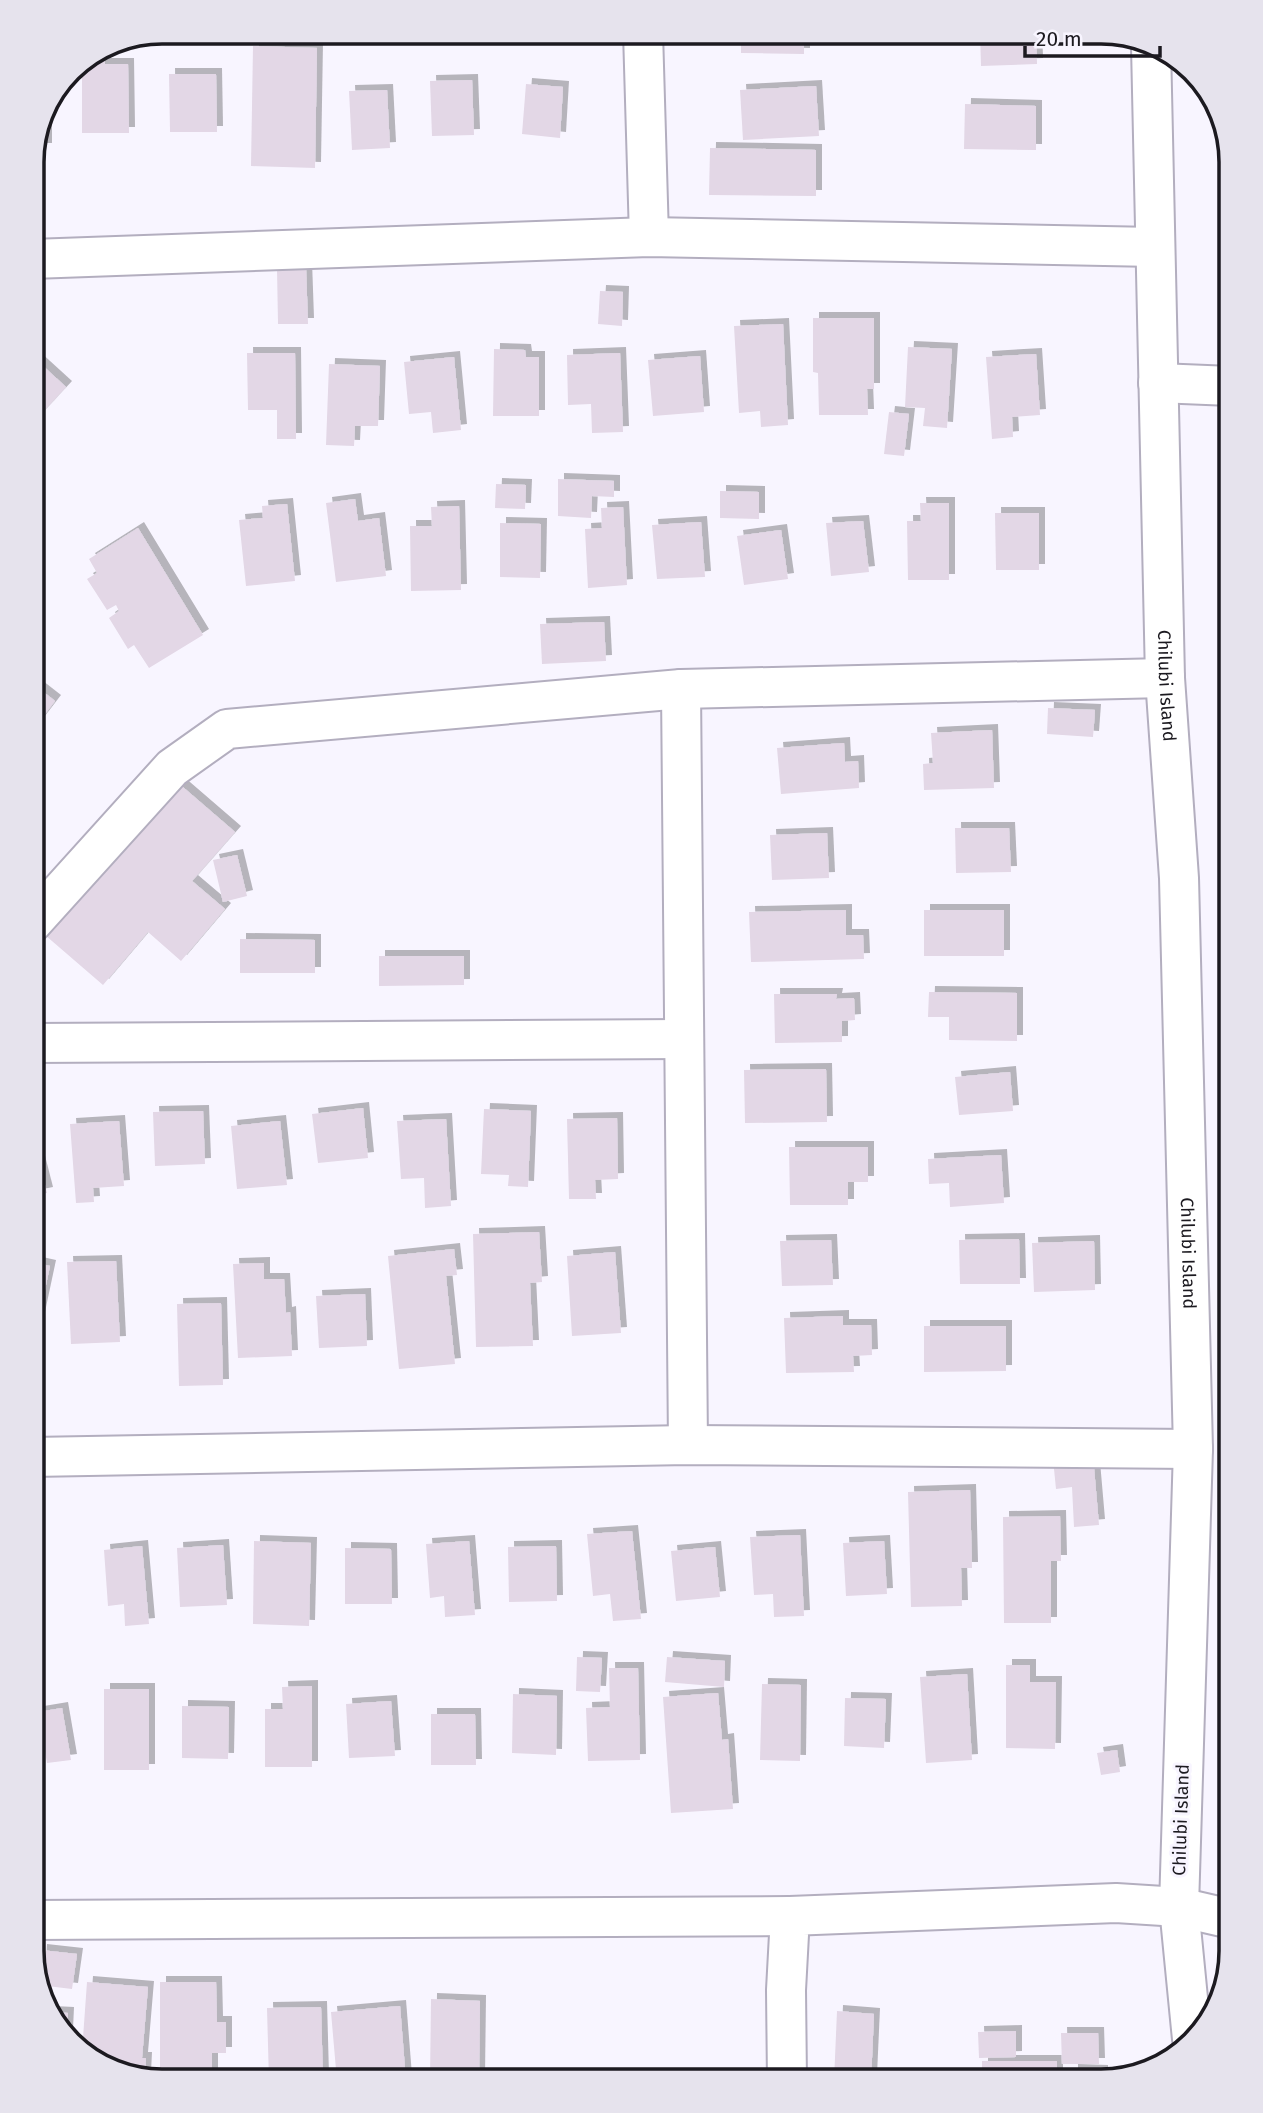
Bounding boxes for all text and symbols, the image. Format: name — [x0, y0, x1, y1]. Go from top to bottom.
scale bar — [1025, 14, 1160, 58]
text: 20 m — [1036, 26, 1082, 52]
street label: Chilubi Island — [1153, 630, 1180, 742]
street label: Chilubi Island — [1176, 1197, 1201, 1309]
street label: Chilubi Island — [1168, 1764, 1194, 1876]

